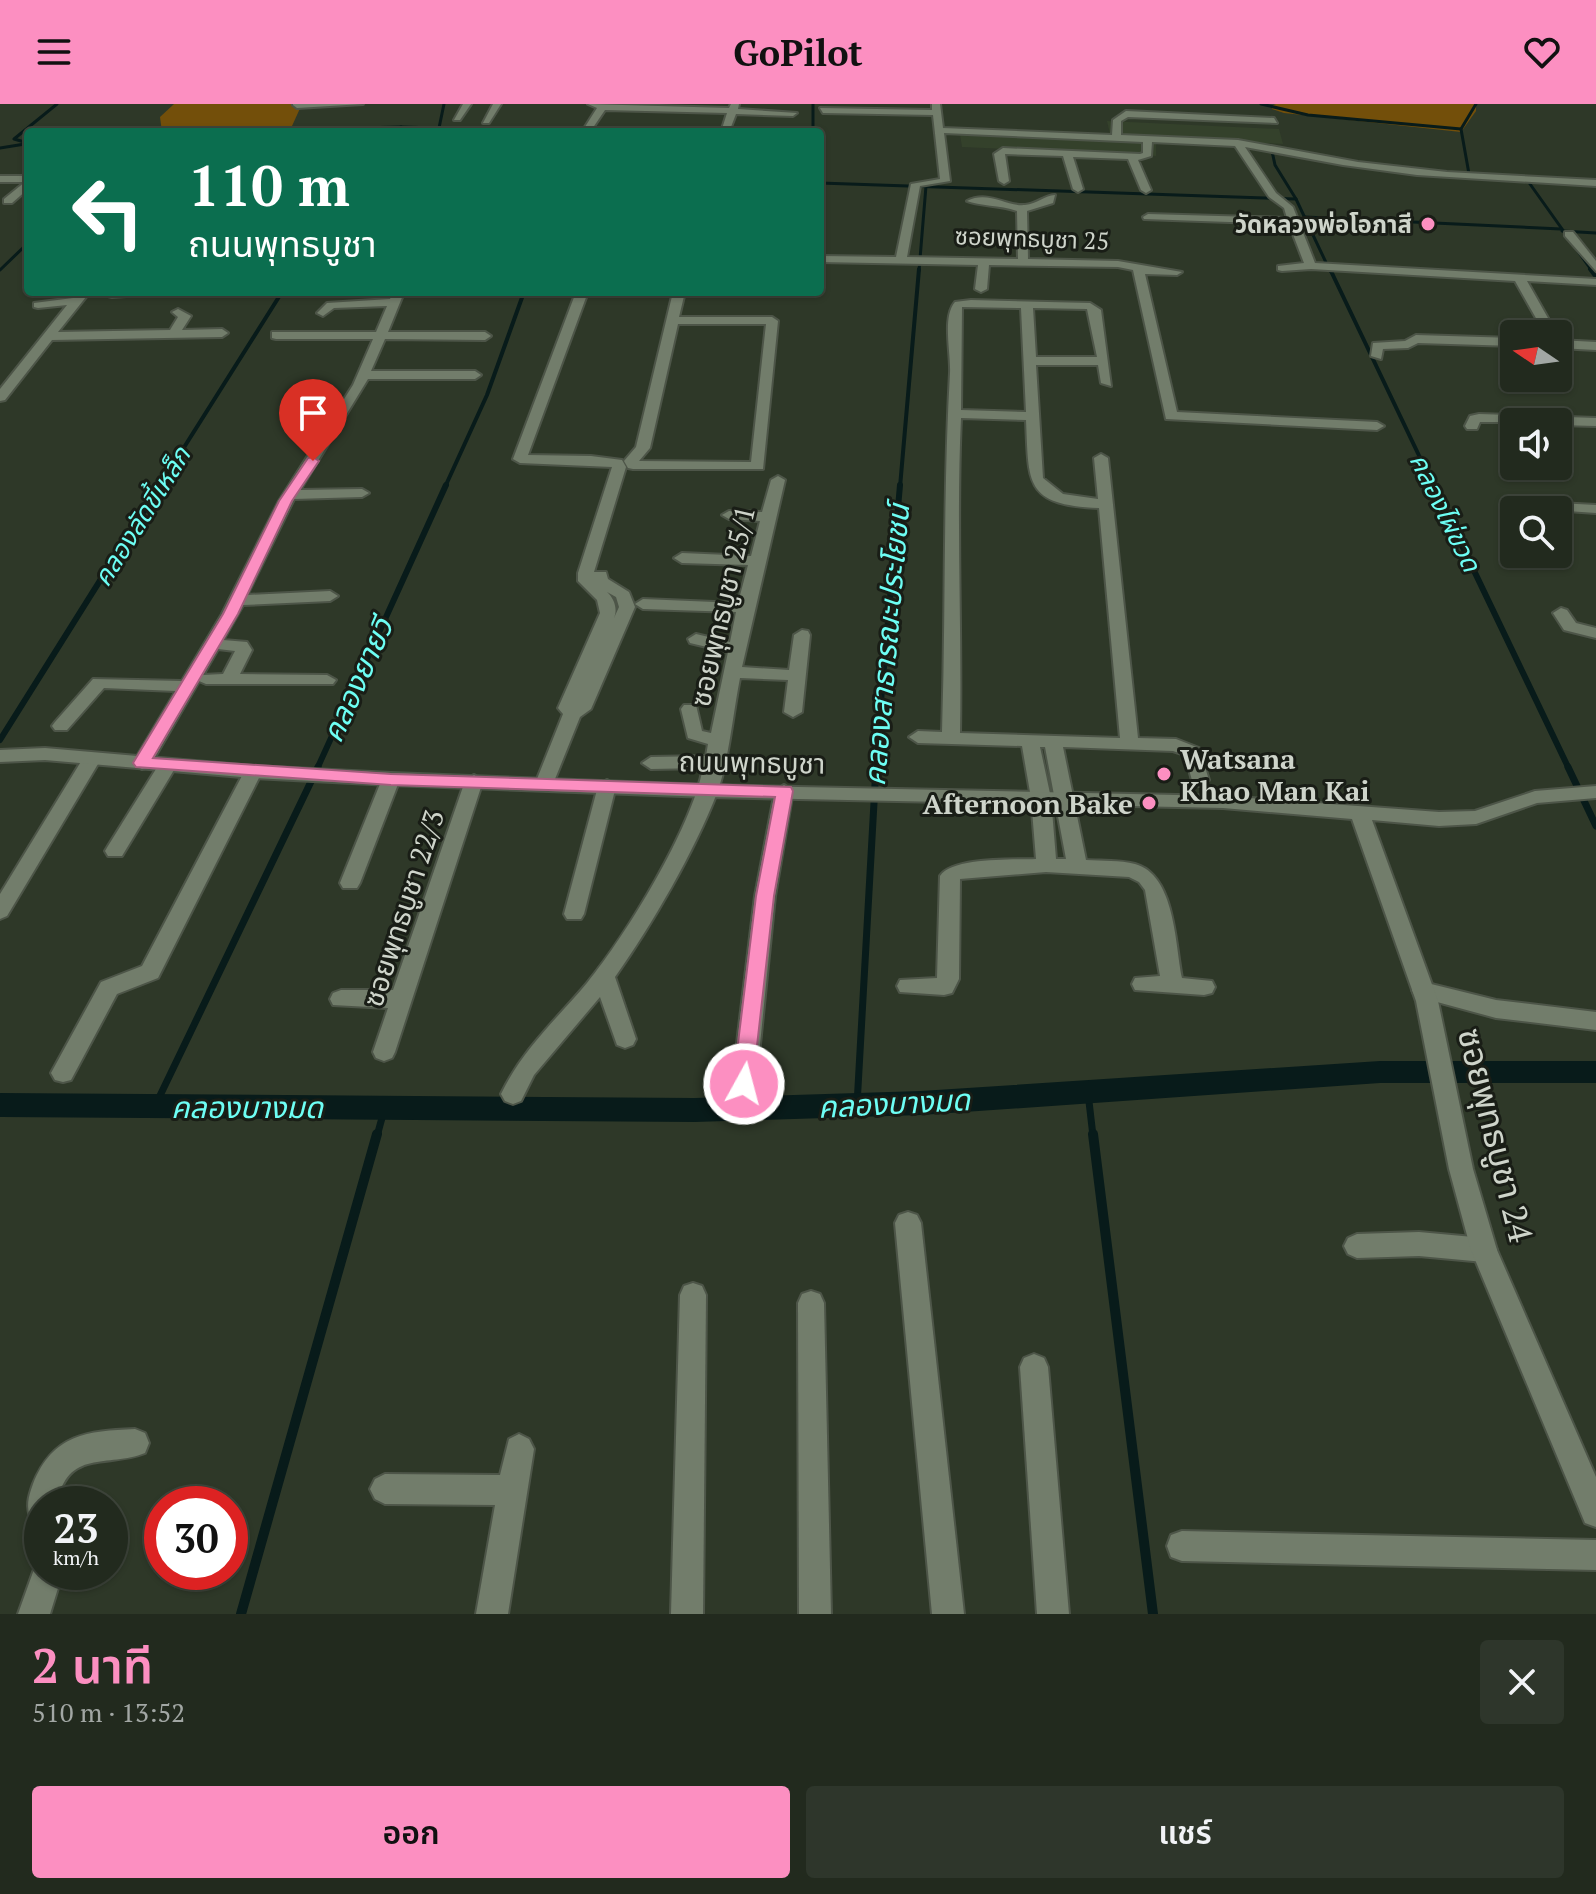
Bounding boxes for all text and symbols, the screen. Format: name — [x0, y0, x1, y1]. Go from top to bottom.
text: GoPilot — [733, 29, 863, 76]
icon: menu — [32, 30, 76, 74]
icon: heart — [1520, 30, 1564, 74]
text: 110 m — [188, 148, 350, 222]
icon: left — [56, 160, 160, 264]
place label: วัดหลวงพ่อโอภาสี — [1235, 208, 1412, 240]
marker: วัดหลวงพ่อโอภาสี — [1419, 215, 1437, 233]
street label: ซอยพุทธบูชา 25 — [954, 219, 1110, 257]
text: ถนนพุทธบูชา — [188, 220, 377, 267]
north arrow — [1500, 320, 1572, 392]
map controls — [1500, 320, 1572, 568]
pin — [279, 379, 347, 461]
icon: arrive — [291, 391, 335, 435]
button: sound — [1500, 408, 1572, 480]
water label: คลองลัดขี้เหล็ก — [85, 439, 198, 592]
water label: คลองไผ่ขวด — [1403, 447, 1490, 578]
button: search — [1500, 496, 1572, 568]
water label: คลองสาธารณะประโยชน์ — [854, 497, 919, 788]
street label: ซอยพุทธบูชา 25/1 — [681, 502, 763, 710]
water label: คลองยายวี — [312, 608, 404, 748]
place label: Watsana Khao Man Kai — [1180, 740, 1370, 809]
street label: ถนนพุทธบูชา — [678, 742, 826, 782]
marker: Watsana Khao Man Kai — [1155, 765, 1173, 783]
place label: Afternoon Bake — [922, 785, 1133, 822]
marker: Afternoon Bake — [1140, 794, 1158, 812]
street label: ซอยพุทธบูชา 22/3 — [354, 805, 452, 1011]
street label: ซอยพุทธบูชา 24 — [1448, 1023, 1544, 1247]
position arrow — [702, 1042, 786, 1126]
water label: คลองบางมด — [817, 1079, 973, 1127]
water label: คลองบางมด — [171, 1087, 325, 1127]
speed limit sign: 30 — [144, 1486, 248, 1590]
text: 23 — [53, 1501, 99, 1554]
text: km/h — [53, 1544, 99, 1571]
text: 2 นาที — [32, 1633, 153, 1697]
button: close — [1480, 1640, 1564, 1724]
text: 510 m · 13:52 — [32, 1695, 185, 1729]
button: ออก — [32, 1786, 790, 1878]
button: แชร์ — [806, 1786, 1564, 1878]

